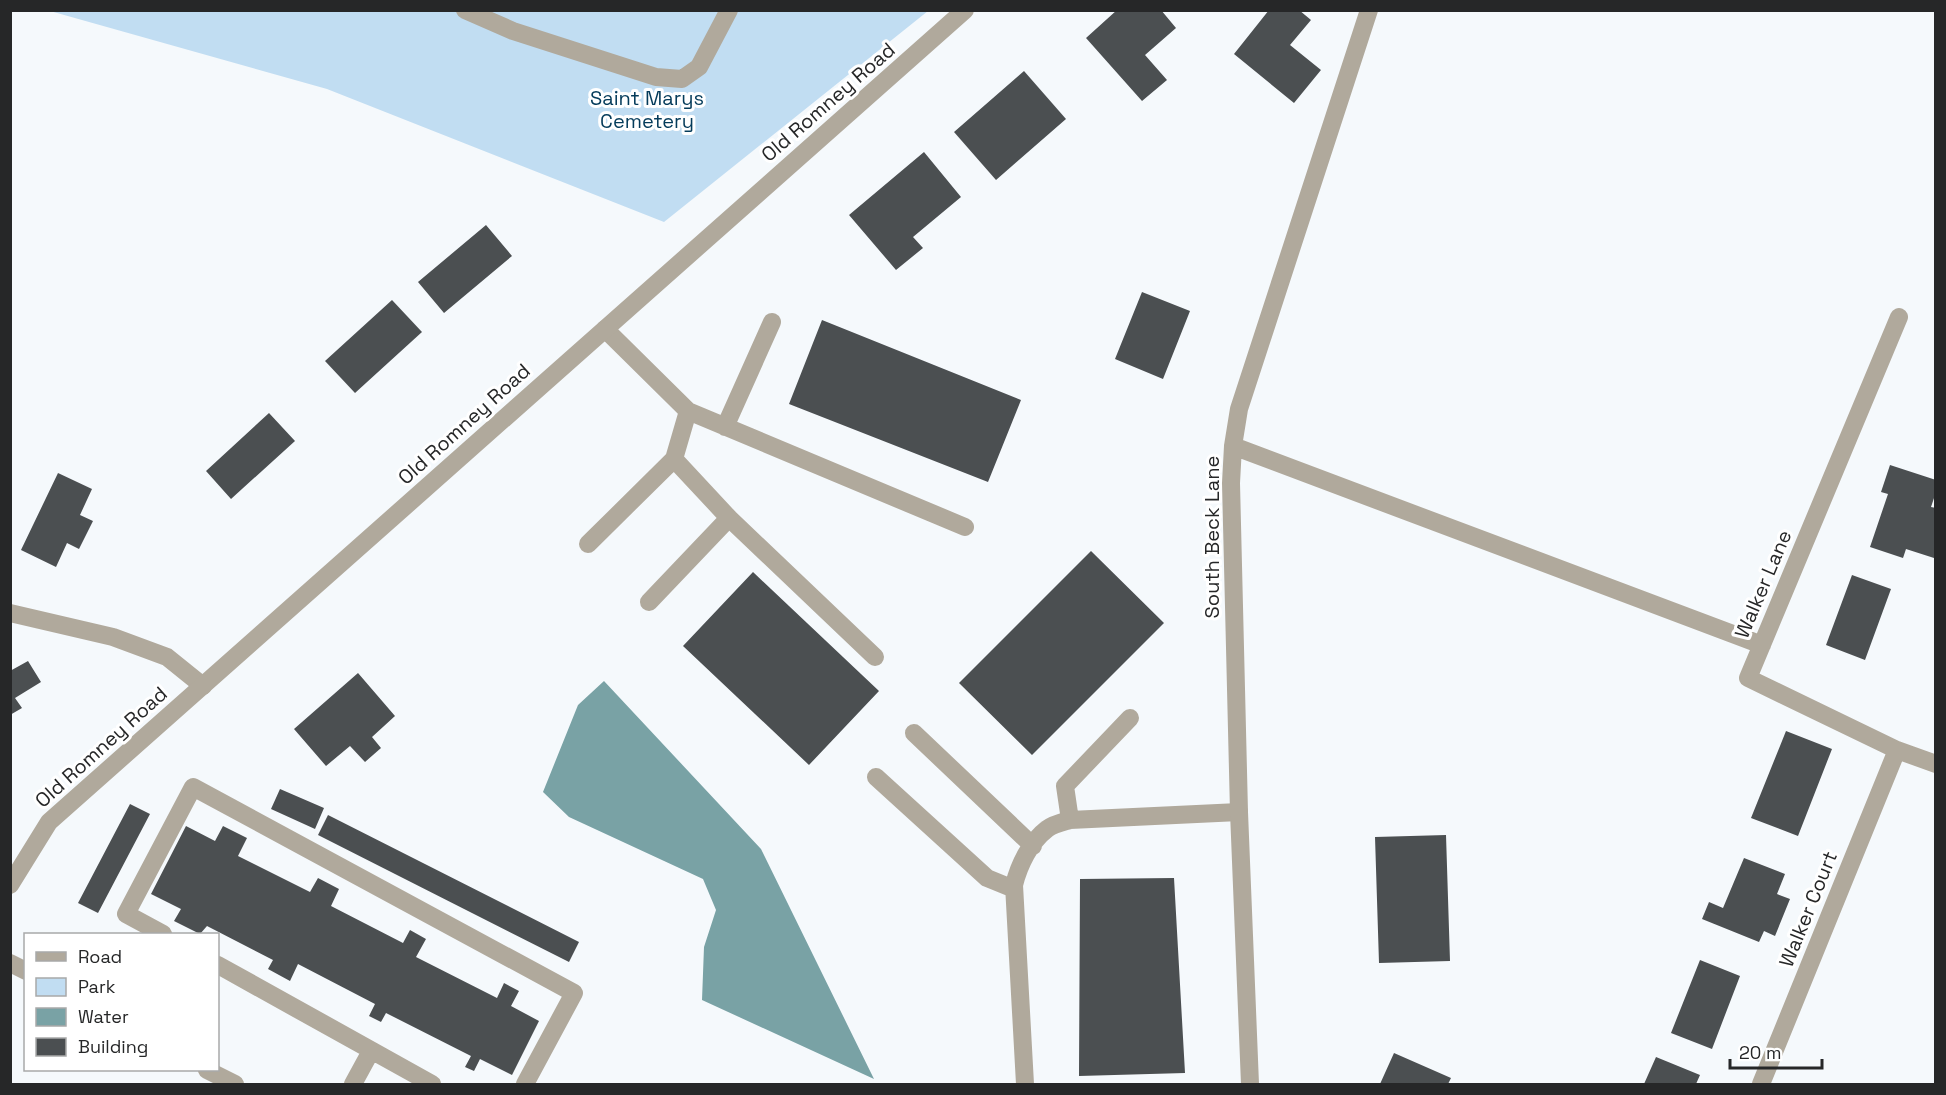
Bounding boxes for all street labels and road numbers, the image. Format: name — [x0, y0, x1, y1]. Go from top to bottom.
street label: Old Romney Road — [756, 37, 900, 167]
street label: Old Romney Road — [392, 358, 536, 490]
street label: South Beck Lane — [1199, 456, 1225, 618]
street label: Walker Lane — [1729, 526, 1797, 642]
street label: Old Romney Road — [29, 681, 173, 813]
street label: Walker Court — [1773, 847, 1843, 971]

